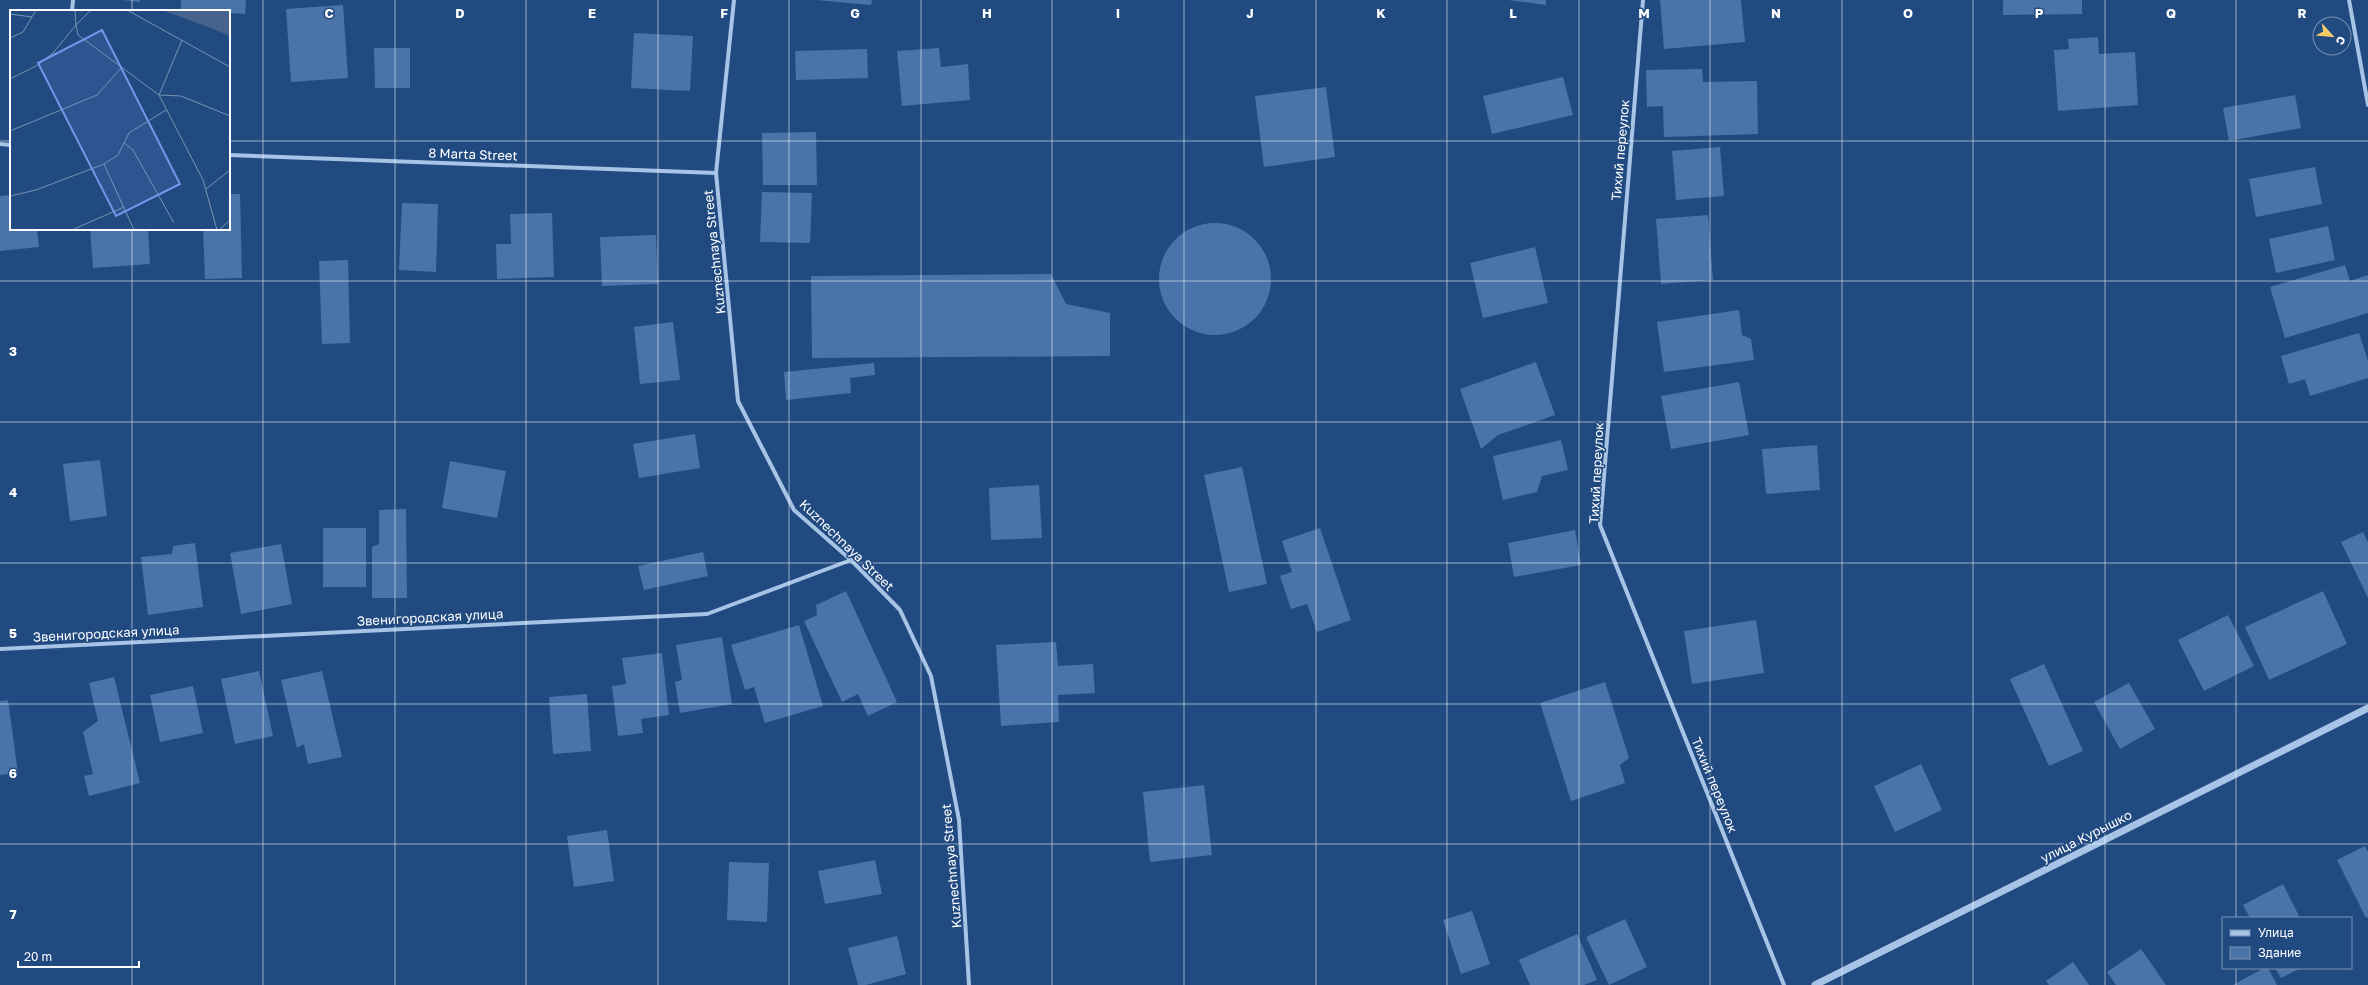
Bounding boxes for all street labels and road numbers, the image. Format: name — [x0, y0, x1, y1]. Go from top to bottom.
street label: Тихий переулок — [1608, 98, 1632, 201]
street label: 8 Marta Street — [428, 144, 518, 164]
street label: Kuznechnaya Street — [700, 189, 728, 315]
street label: Тихий переулок — [1585, 421, 1607, 524]
street label: Kuznechnaya Street — [797, 496, 897, 594]
street label: Звенигородская улица — [356, 605, 504, 629]
street label: Звенигородская улица — [32, 621, 180, 645]
street label: Тихий переулок — [1689, 735, 1742, 836]
street label: Kuznechnaya Street — [938, 803, 964, 929]
street label: улица Курышко — [2038, 806, 2134, 866]

